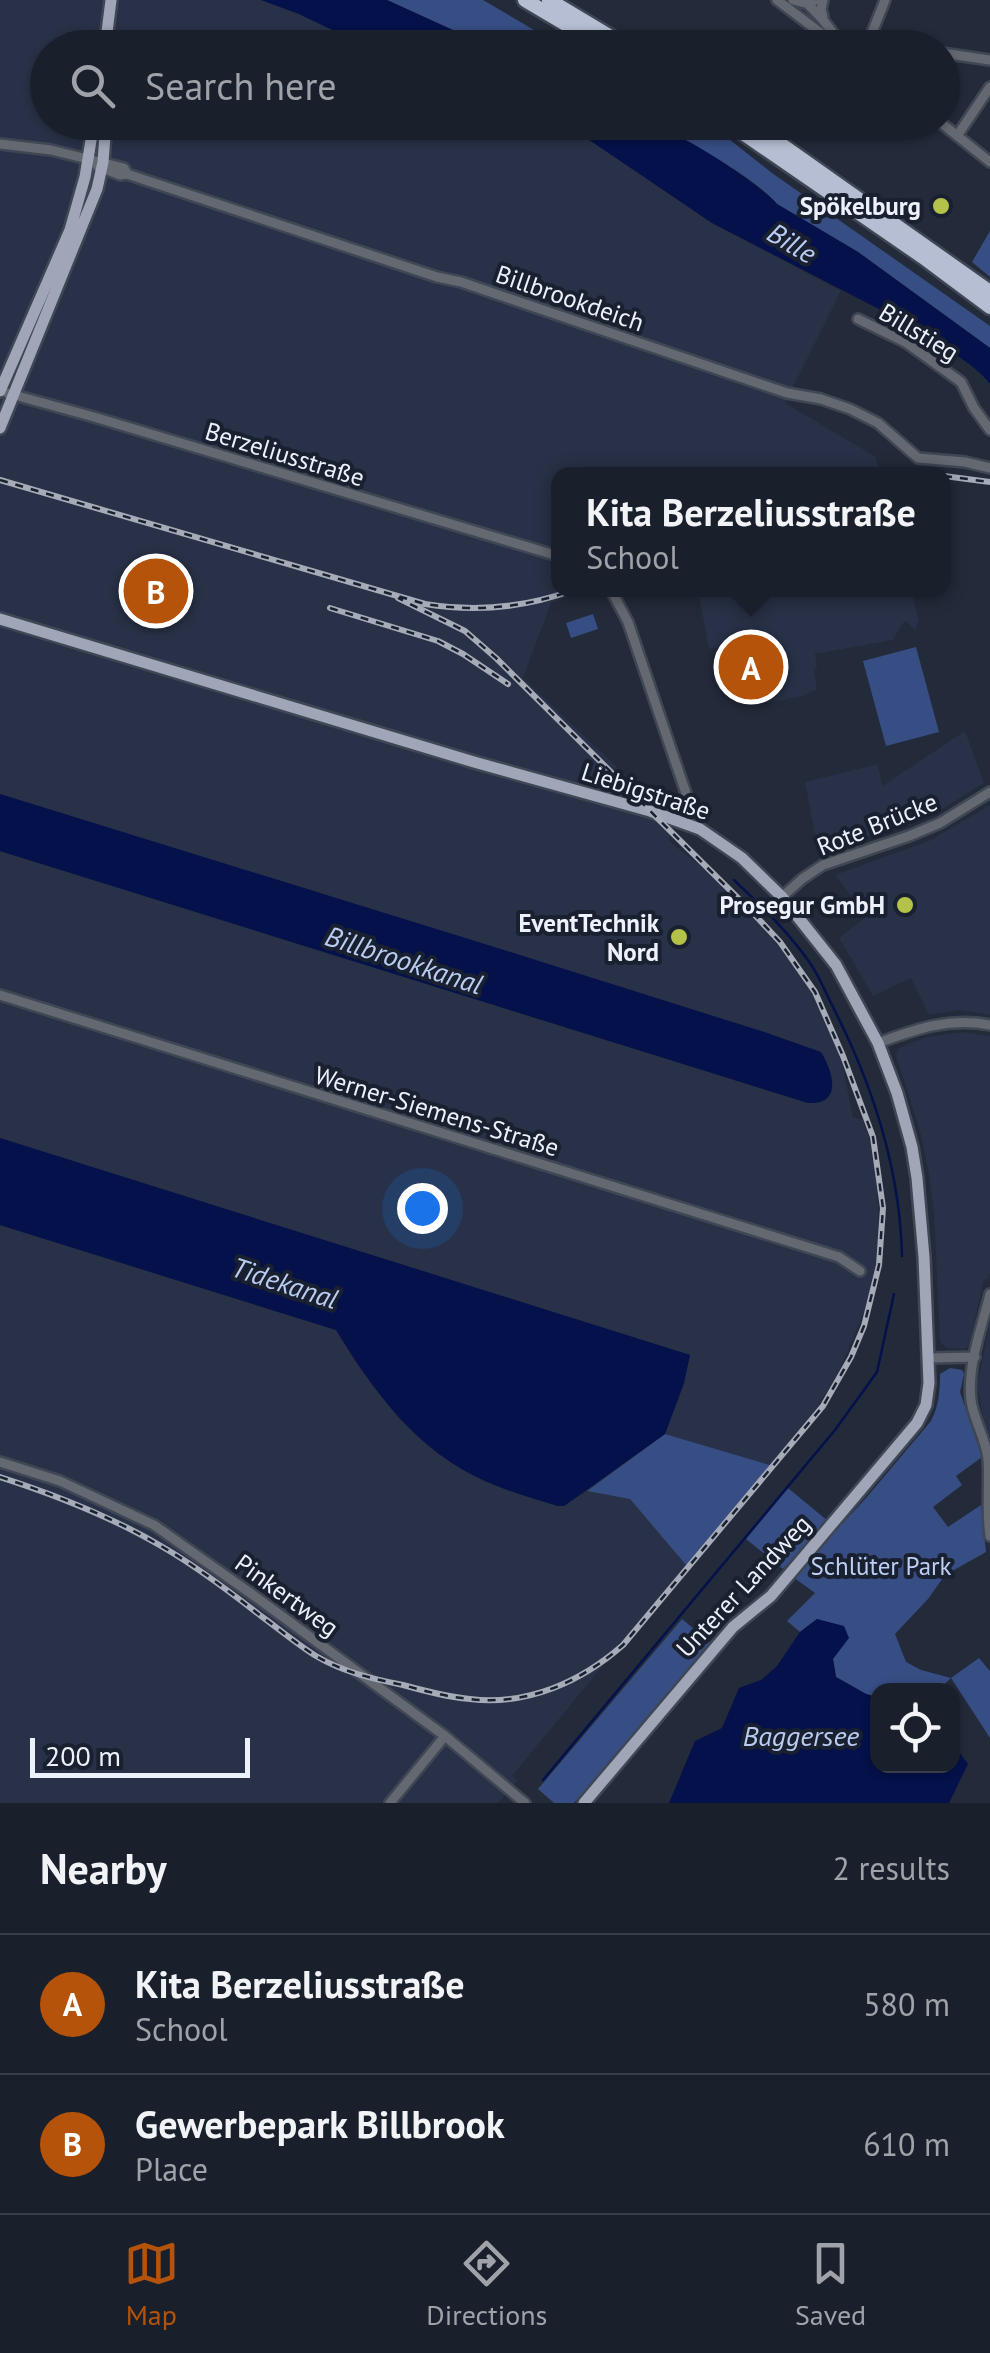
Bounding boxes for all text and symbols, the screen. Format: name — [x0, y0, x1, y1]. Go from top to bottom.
search box — [30, 30, 960, 140]
icon: search — [65, 58, 120, 113]
text: Search here — [145, 61, 337, 110]
place label: Spökelburg — [800, 190, 921, 222]
marker: Spökelburg — [930, 195, 952, 217]
water label: Bille — [761, 214, 824, 272]
street label: Billbrookdeich — [492, 258, 648, 338]
street label: Billstieg — [873, 296, 965, 368]
street label: Berzeliusstraße — [202, 415, 368, 493]
popup — [551, 467, 951, 597]
text: Kita Berzeliusstraße — [586, 487, 916, 536]
text: School — [586, 536, 679, 578]
pin: B — [124, 554, 188, 628]
pin: A — [718, 630, 784, 704]
street label: Liebigstraße — [578, 755, 714, 827]
street label: Rote Brücke — [812, 785, 942, 863]
place label: Prosegur GmbH — [719, 889, 885, 921]
marker: Prosegur GmbH — [894, 894, 916, 916]
place label: EventTechnik Nord — [518, 907, 660, 968]
water label: Billbrookkanal — [321, 917, 488, 1003]
marker: EventTechnik Nord — [668, 926, 690, 948]
street label: Werner-Siemens-Straße — [311, 1059, 563, 1163]
your location — [397, 1183, 448, 1234]
water label: Tidekanal — [227, 1248, 343, 1317]
street label: Unterer Landweg — [669, 1508, 817, 1664]
street label: Pinkertweg — [229, 1547, 345, 1643]
park label: Schlüter Park — [810, 1550, 952, 1582]
map controls — [870, 1683, 960, 1773]
button: locate — [870, 1683, 960, 1773]
water label: Baggersee — [743, 1717, 859, 1754]
scale bar — [30, 1733, 250, 1778]
text: 200 m — [45, 1737, 121, 1774]
text: Nearby — [40, 1841, 167, 1896]
text: 2 results — [832, 1847, 950, 1889]
text: Kita Berzeliusstraße — [135, 1959, 465, 2008]
text: A — [63, 1983, 82, 2025]
text: 580 m — [863, 1983, 950, 2025]
text: School — [135, 2008, 228, 2050]
text: Gewerbepark Billbrook — [135, 2099, 505, 2148]
text: B — [63, 2123, 82, 2165]
text: 610 m — [863, 2123, 950, 2165]
text: Place — [135, 2148, 208, 2190]
tab: Map — [124, 2236, 179, 2333]
tab: Directions — [426, 2236, 547, 2333]
tab: Saved — [795, 2236, 866, 2333]

